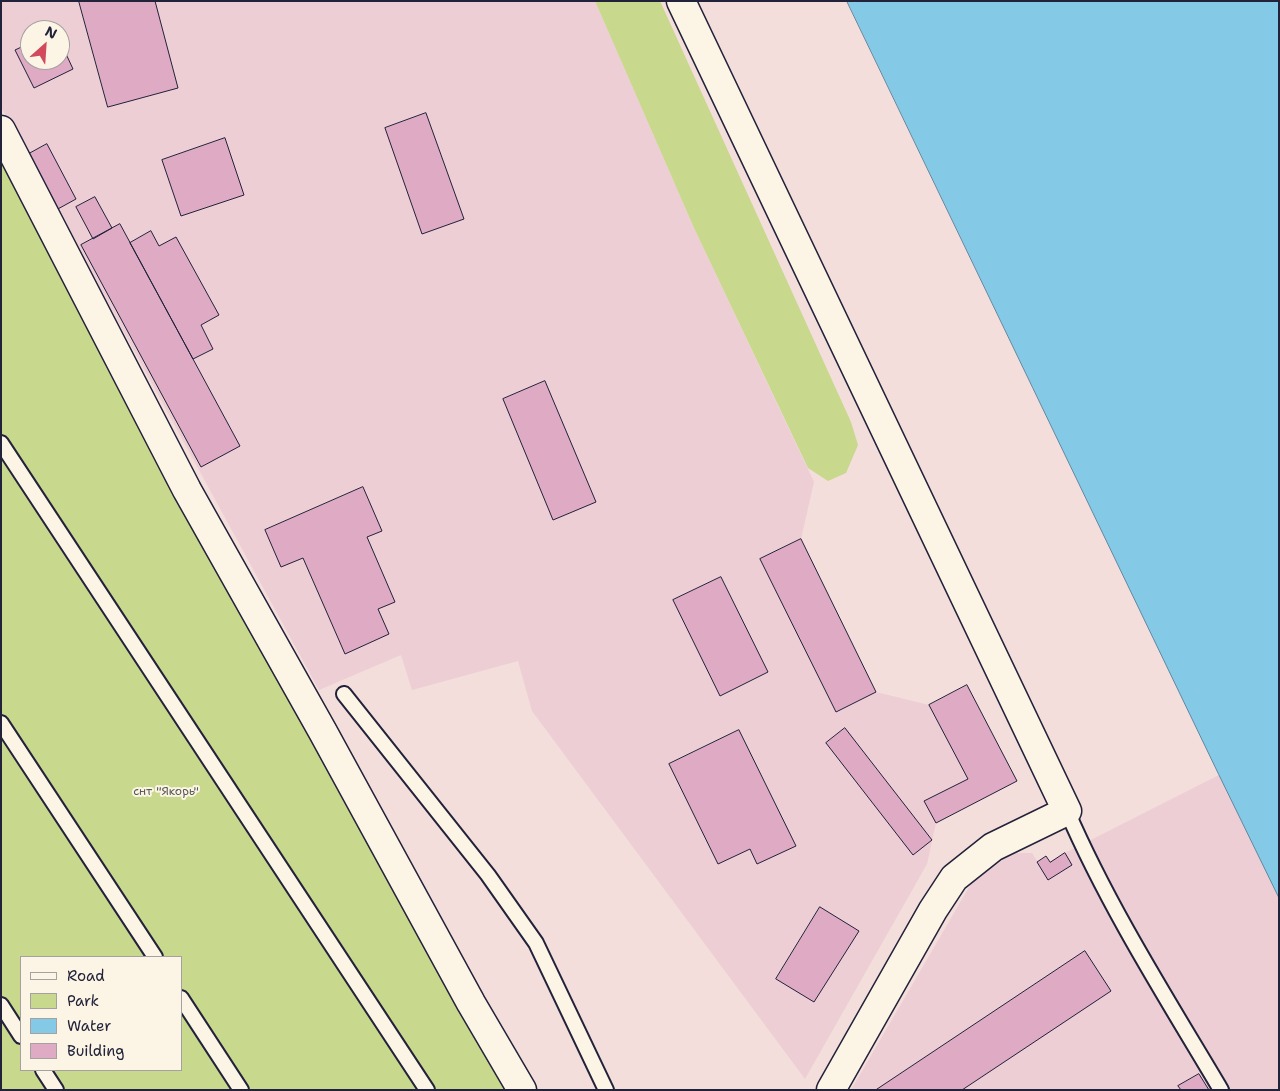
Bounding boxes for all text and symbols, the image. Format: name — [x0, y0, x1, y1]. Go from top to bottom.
north arrow — [20, 20, 70, 70]
text: N — [42, 22, 60, 43]
park label: снт "Якорь" — [133, 785, 199, 799]
legend — [20, 956, 182, 1071]
text: Road — [67, 966, 105, 986]
text: Park — [67, 991, 99, 1011]
text: Water — [67, 1016, 111, 1036]
text: Building — [67, 1041, 124, 1061]

